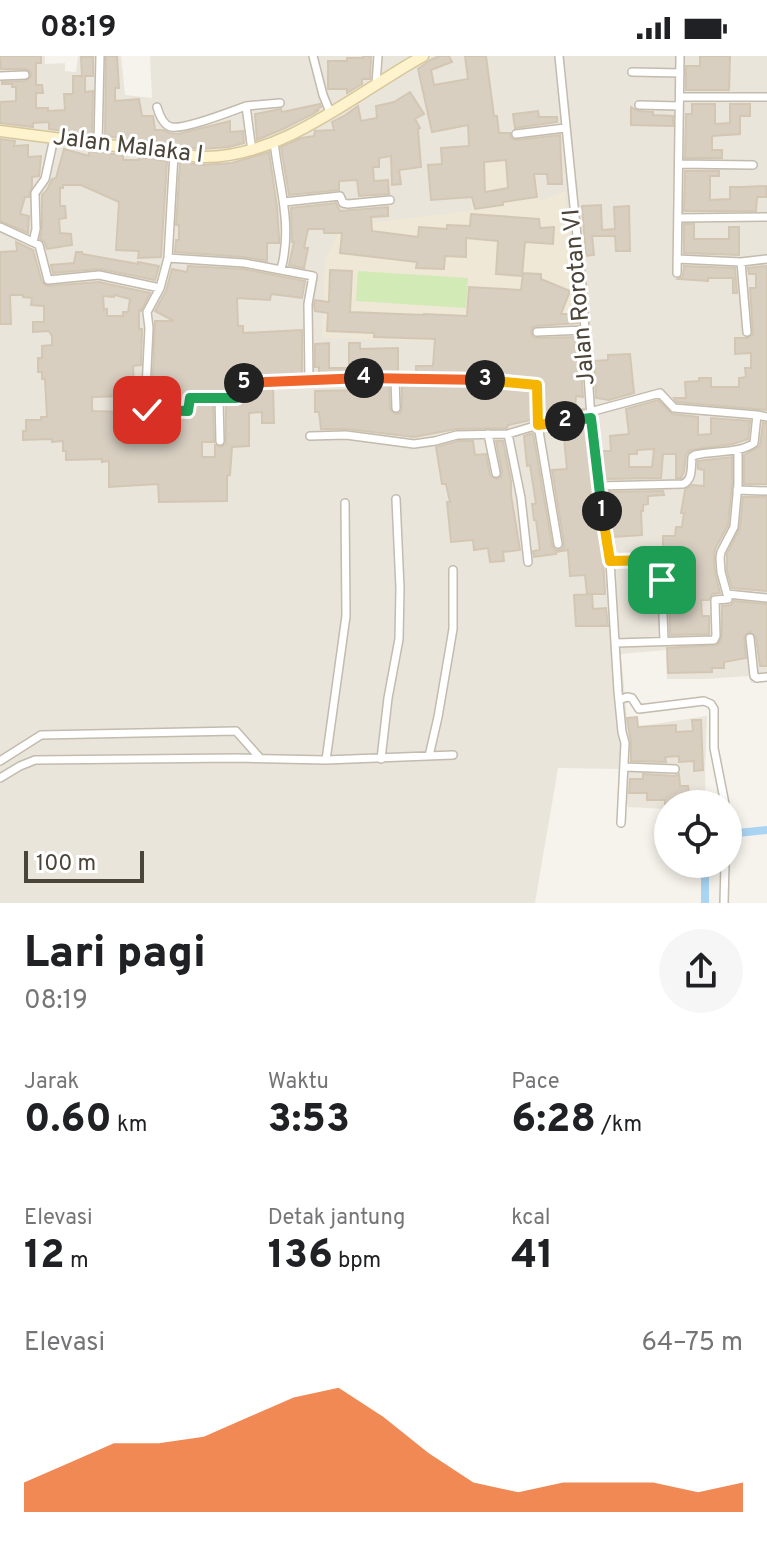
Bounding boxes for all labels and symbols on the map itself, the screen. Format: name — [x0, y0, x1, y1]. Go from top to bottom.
street label: Jalan Malaka I — [51, 123, 205, 171]
street label: Jalan Rorotan VI — [557, 208, 603, 386]
pin: 4 — [344, 358, 384, 398]
pin: 3 — [465, 360, 505, 400]
pin: 5 — [224, 363, 264, 403]
pin — [113, 376, 181, 444]
pin: 2 — [545, 401, 585, 441]
pin: 1 — [582, 491, 622, 531]
pin — [628, 546, 696, 614]
scale bar — [24, 847, 144, 883]

